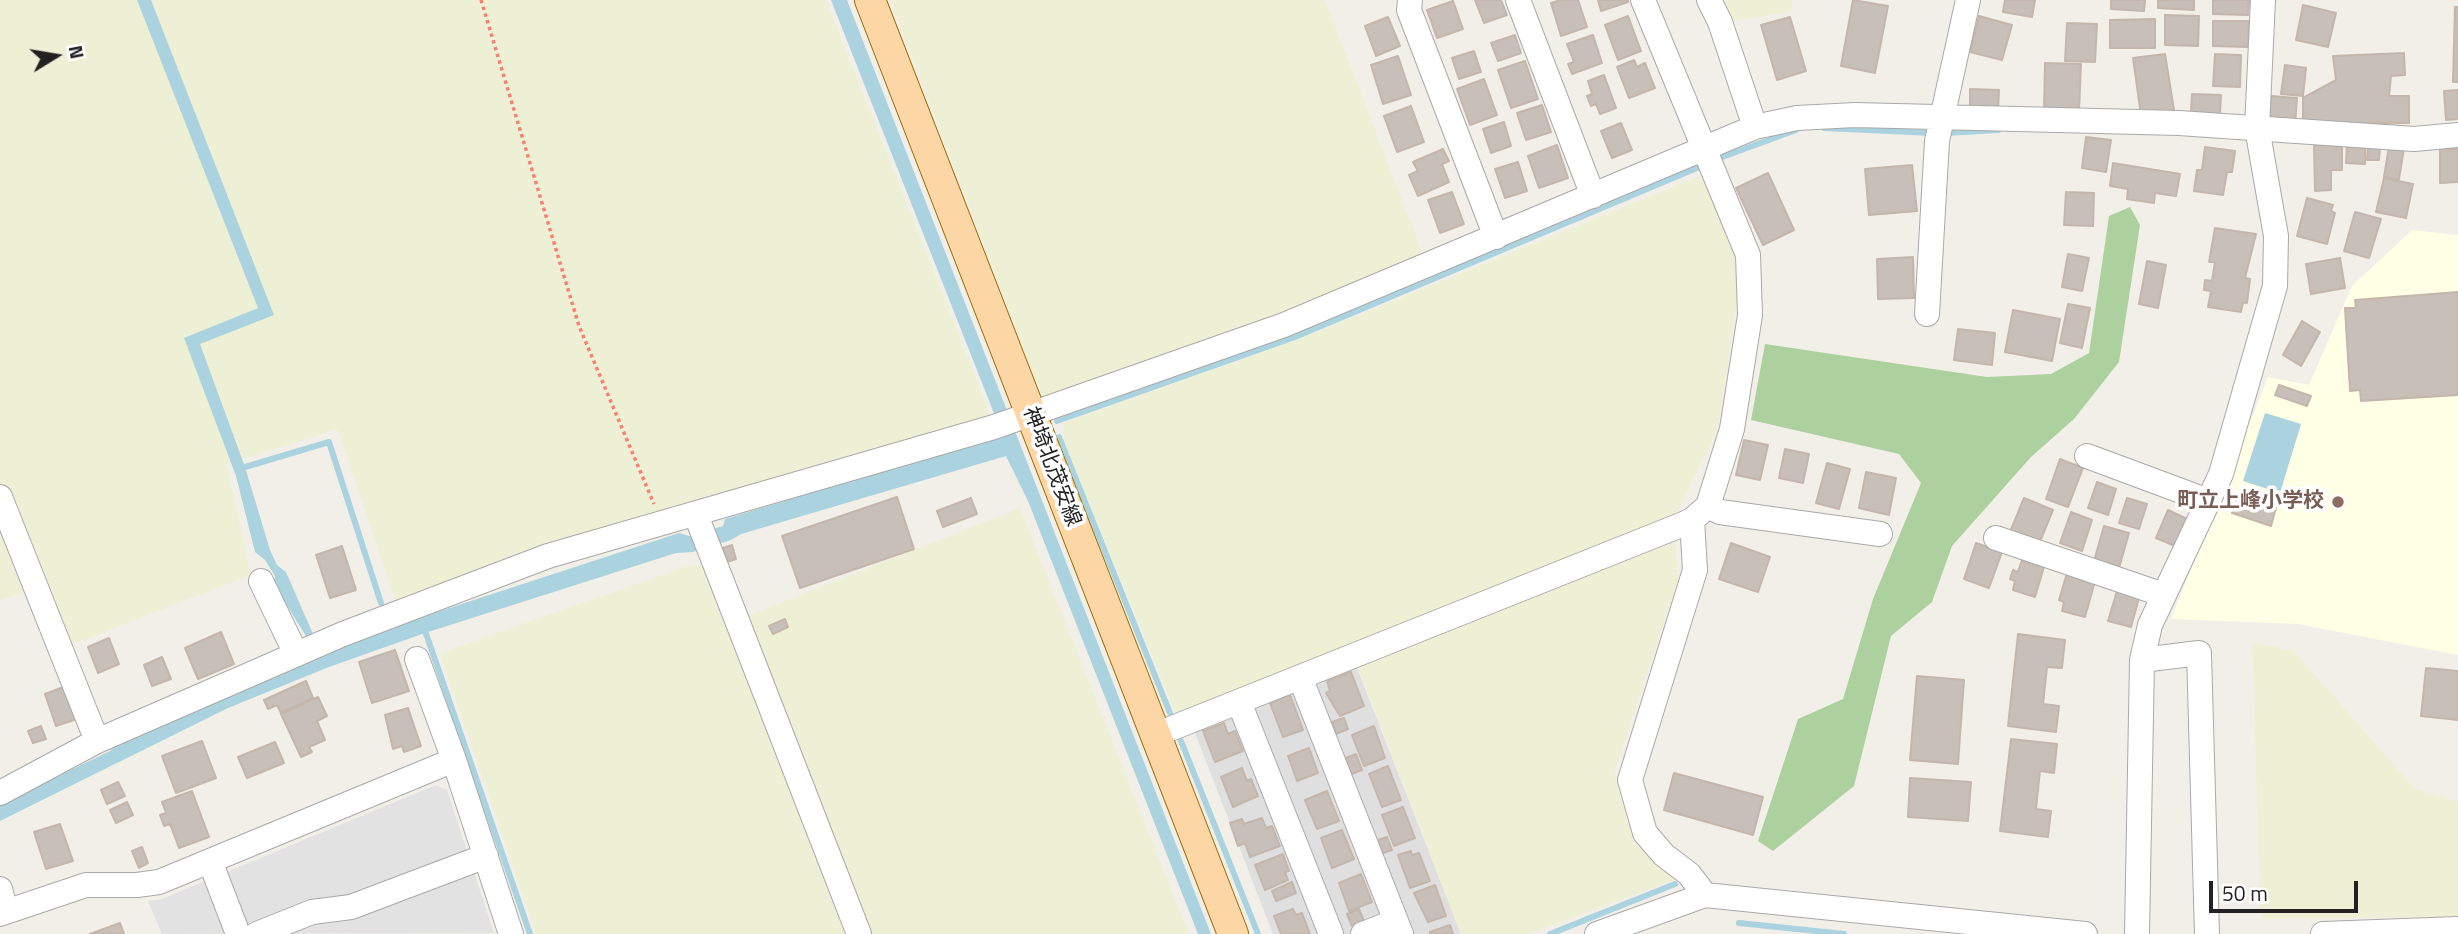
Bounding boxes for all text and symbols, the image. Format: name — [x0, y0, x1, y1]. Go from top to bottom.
north arrow — [21, 21, 91, 91]
text: N — [62, 43, 93, 61]
street label: 神埼北茂安線 — [1017, 404, 1085, 530]
place label: 町立上峰小学校 — [2177, 489, 2324, 515]
marker: 町立上峰小学校 — [2330, 494, 2346, 510]
scale bar — [2213, 867, 2362, 911]
text: 50 m — [2222, 877, 2268, 909]

